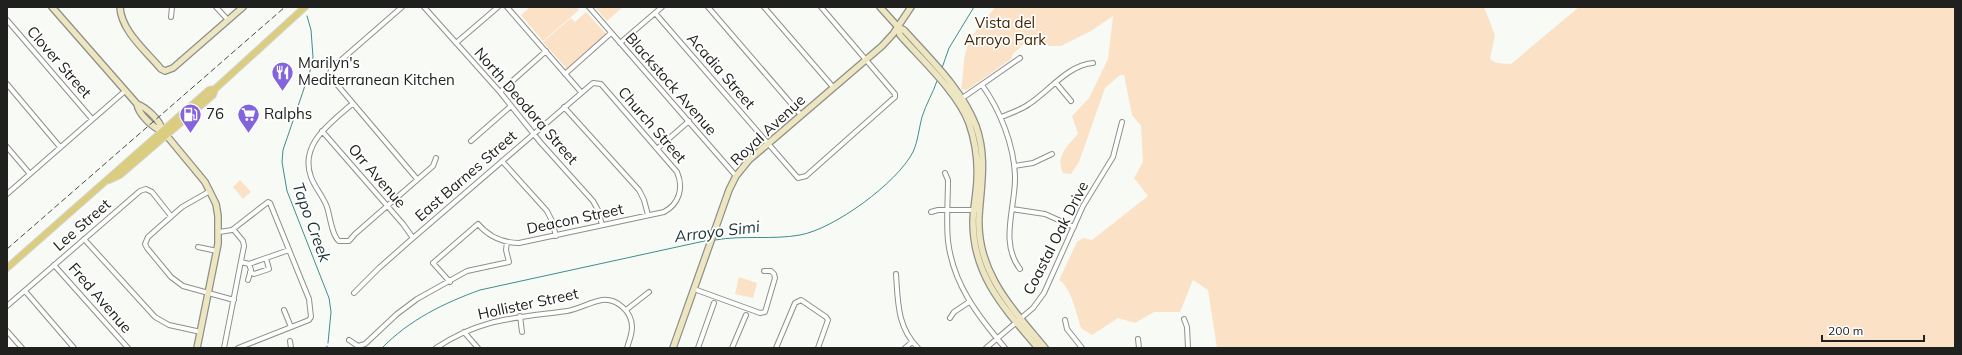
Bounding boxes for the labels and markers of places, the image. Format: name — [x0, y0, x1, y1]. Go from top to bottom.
place label: Marilyn's Mediterranean Kitchen — [298, 53, 455, 89]
restaurant icon: Marilyn's Mediterranean Kitchen — [269, 59, 295, 92]
fuel station icon: 76 — [177, 101, 203, 134]
supermarket icon: Ralphs — [236, 101, 262, 134]
place label: 76 — [206, 104, 224, 123]
place label: Ralphs — [264, 104, 312, 123]

